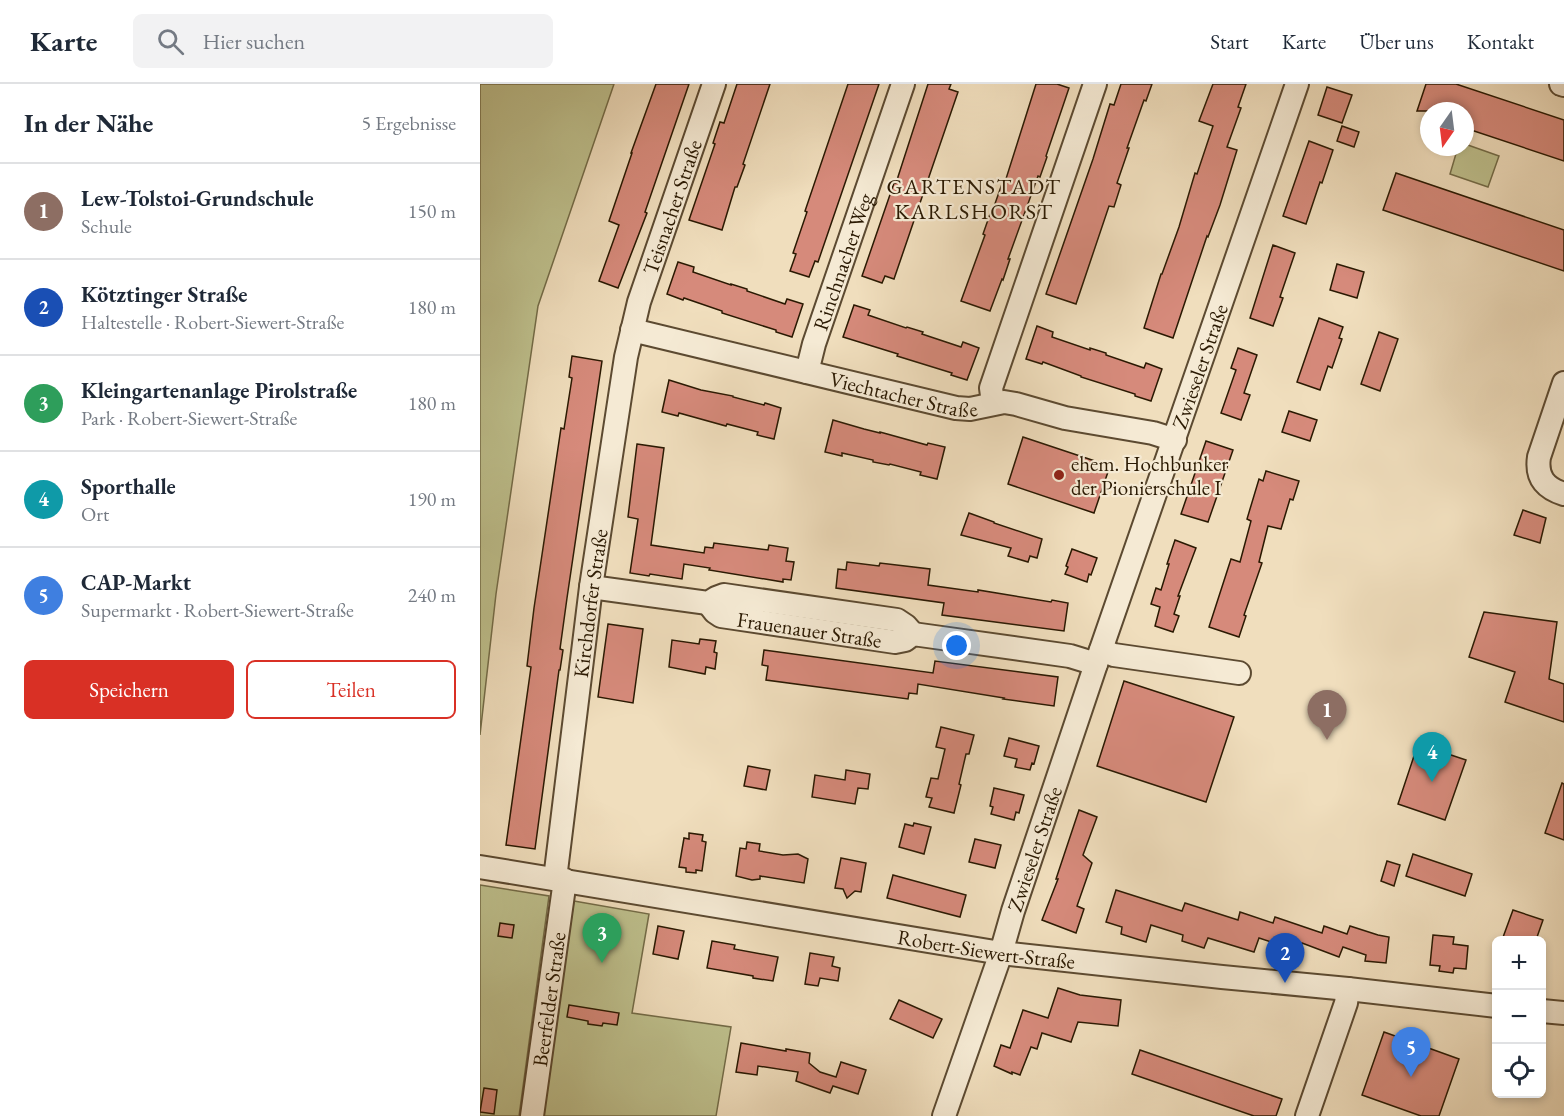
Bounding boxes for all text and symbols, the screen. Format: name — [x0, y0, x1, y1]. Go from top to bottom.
search box — [133, 14, 553, 68]
text: Karte — [30, 23, 97, 59]
icon: search — [154, 25, 187, 58]
text: Hier suchen — [202, 27, 305, 56]
text: Start — [1210, 28, 1249, 55]
text: Karte — [1282, 28, 1326, 55]
text: Über uns — [1359, 28, 1434, 55]
text: Kontakt — [1467, 28, 1534, 55]
north arrow — [1420, 102, 1474, 156]
text: In der Nähe — [24, 106, 153, 140]
text: 5 Ergebnisse — [361, 110, 456, 136]
street label: Teisnacher Straße — [636, 136, 707, 278]
district label: GARTENSTADT KARLSHORST — [886, 172, 1062, 226]
text: Lew-Tolstoi-Grundschule — [81, 184, 314, 213]
street label: Rinchnacher Weg — [806, 189, 878, 334]
text: 1 — [38, 198, 49, 224]
text: 150 m — [408, 198, 456, 224]
text: Schule — [81, 213, 132, 239]
text: Kötztinger Straße — [81, 280, 247, 309]
text: 2 — [38, 294, 49, 320]
text: 180 m — [408, 294, 456, 320]
street label: Zwieseler Straße — [1165, 300, 1233, 432]
text: Haltestelle · Robert-Siewert-Straße — [81, 309, 344, 335]
street label: Viechtacher Straße — [827, 365, 980, 422]
text: Kleingartenanlage Pirolstraße — [81, 376, 357, 405]
text: 3 — [38, 390, 49, 416]
text: 180 m — [408, 390, 456, 416]
text: Park · Robert-Siewert-Straße — [81, 405, 297, 431]
place label: ehem. Hochbunker der Pionierschule I — [1071, 450, 1228, 501]
marker: ehem. Hochbunker der Pionierschule I — [1052, 468, 1066, 482]
text: Sporthalle — [81, 472, 176, 501]
text: 4 — [38, 486, 49, 512]
text: 190 m — [408, 486, 456, 512]
text: Ort — [81, 501, 109, 527]
street label: Kirchdorfer Straße — [566, 527, 613, 679]
text: CAP-Markt — [81, 568, 191, 597]
text: 5 — [38, 582, 49, 608]
text: 240 m — [408, 582, 456, 608]
text: Supermarkt · Robert-Siewert-Straße — [81, 597, 354, 623]
street label: Frauenauer Straße — [735, 605, 884, 653]
your location — [942, 631, 971, 660]
button: Speichern — [24, 660, 234, 719]
button: Teilen — [246, 660, 456, 719]
pin: 1 — [1308, 690, 1346, 740]
pin: 4 — [1412, 732, 1452, 782]
street label: Zwieseler Straße — [1000, 783, 1067, 915]
pin: 3 — [582, 914, 622, 963]
street label: Robert-Siewert-Straße — [896, 923, 1076, 974]
street label: Beerfelder Straße — [526, 930, 571, 1068]
pin: 2 — [1266, 934, 1304, 983]
map controls — [1492, 936, 1546, 1098]
button: + — [1492, 936, 1546, 990]
button: − — [1492, 990, 1546, 1044]
pin: 5 — [1392, 1028, 1430, 1077]
button: locate — [1492, 1044, 1546, 1098]

